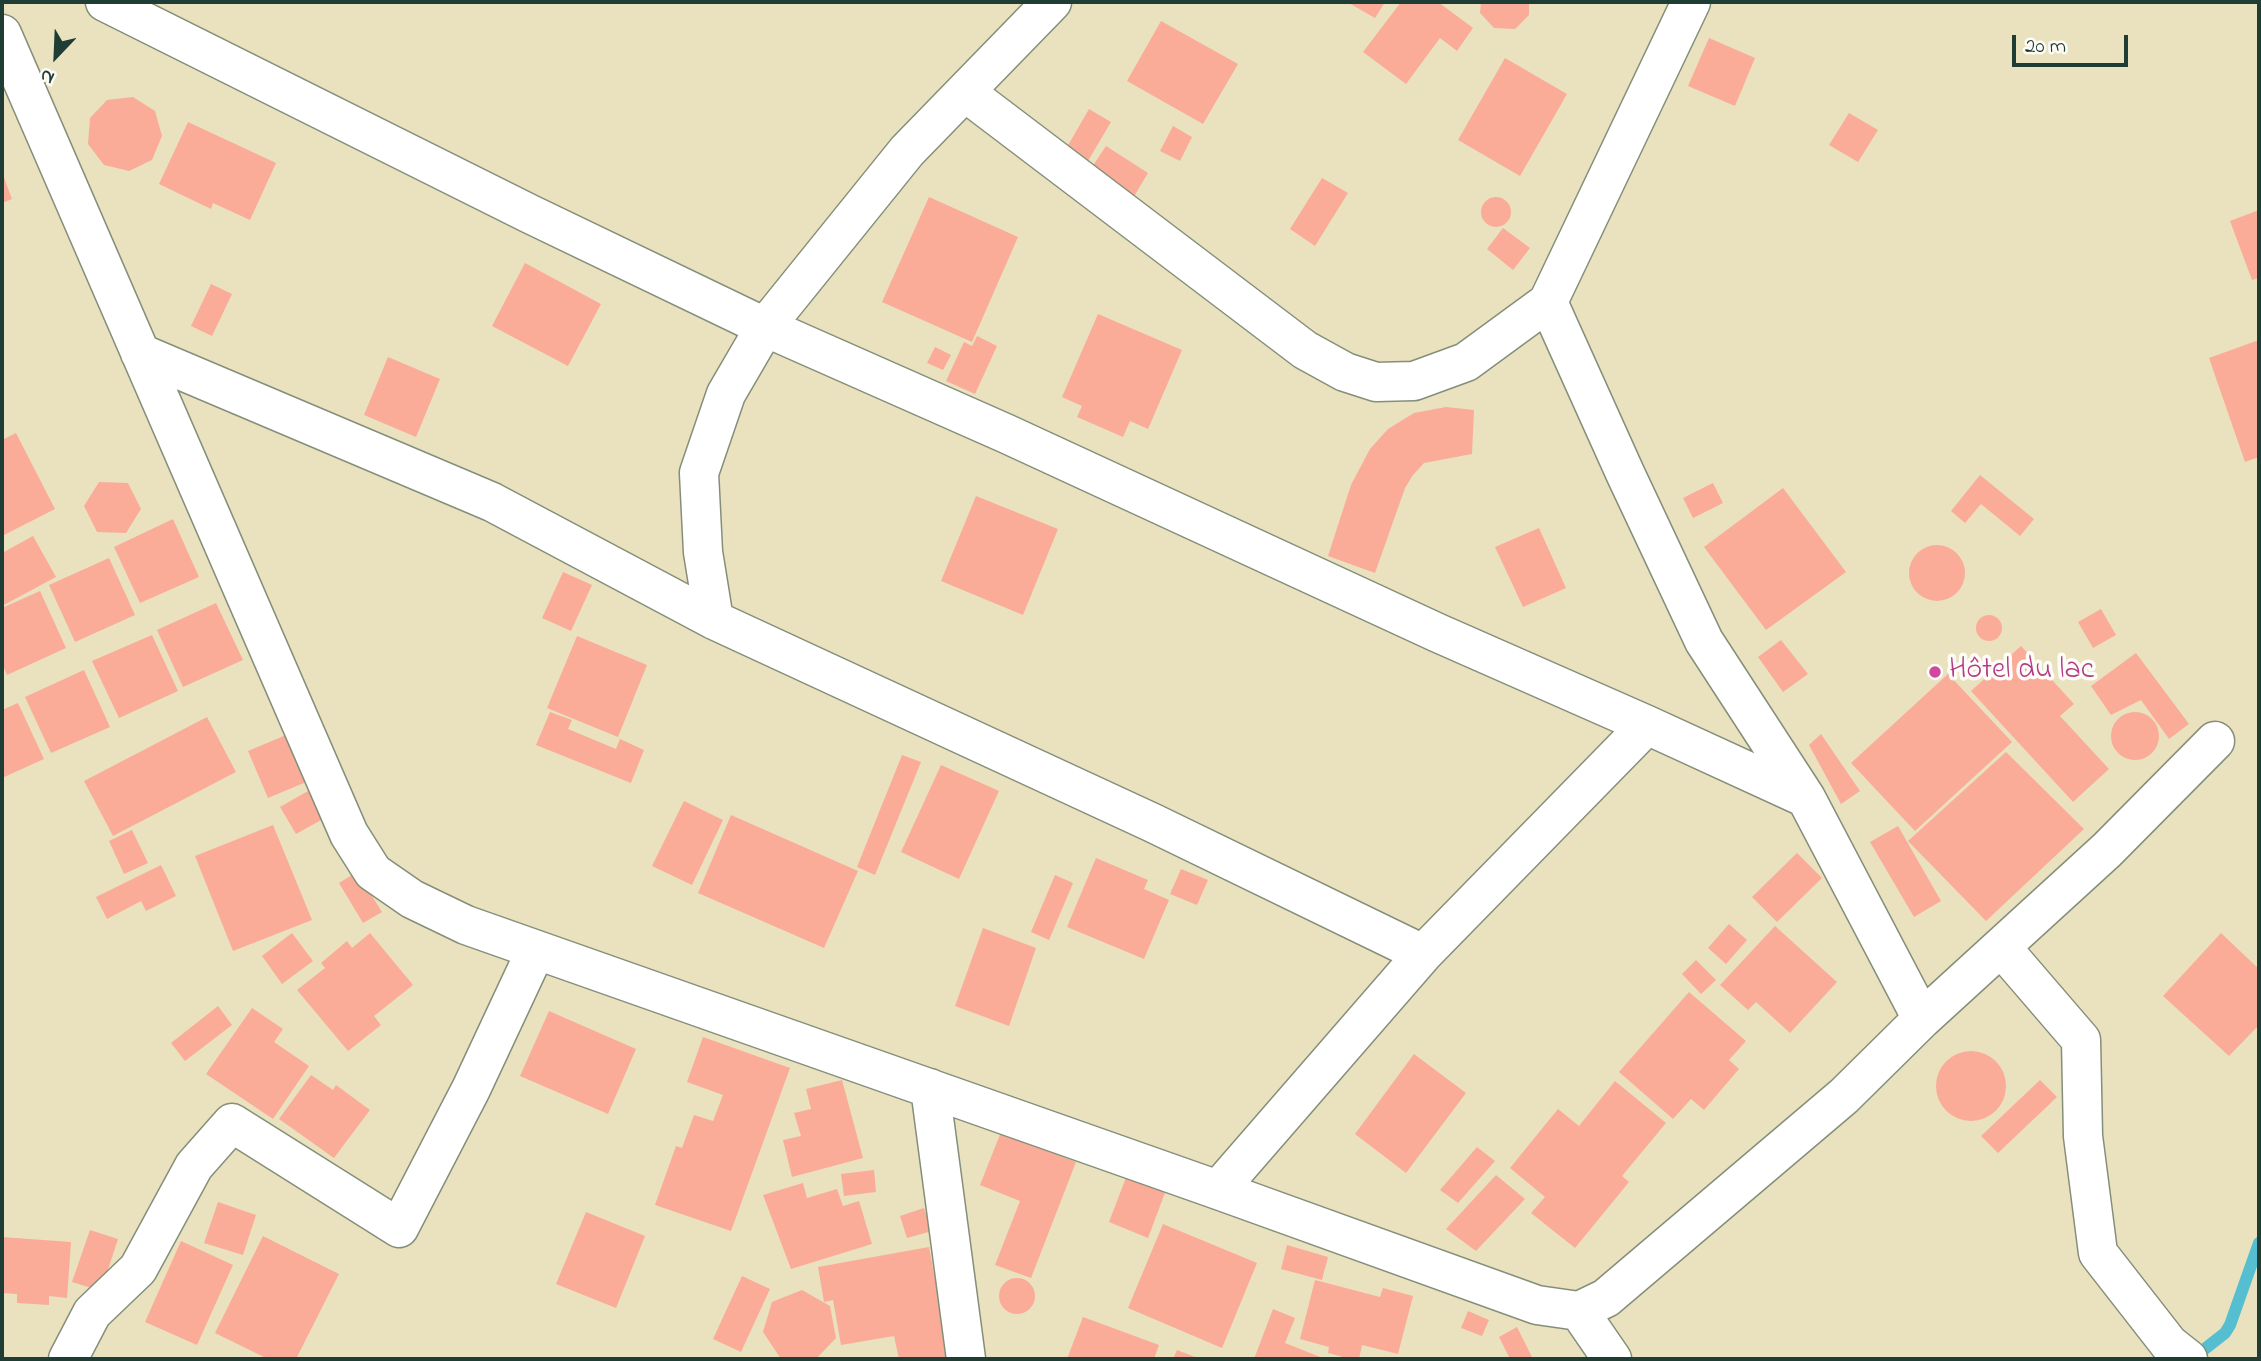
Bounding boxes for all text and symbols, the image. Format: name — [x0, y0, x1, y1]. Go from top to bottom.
north arrow — [21, 21, 91, 91]
scale bar — [2016, 21, 2132, 65]
text: 20 m — [2025, 32, 2066, 62]
text: N — [36, 61, 59, 91]
place label: Hôtel du lac — [1949, 654, 2094, 690]
marker: Hôtel du lac — [1927, 664, 1943, 680]

